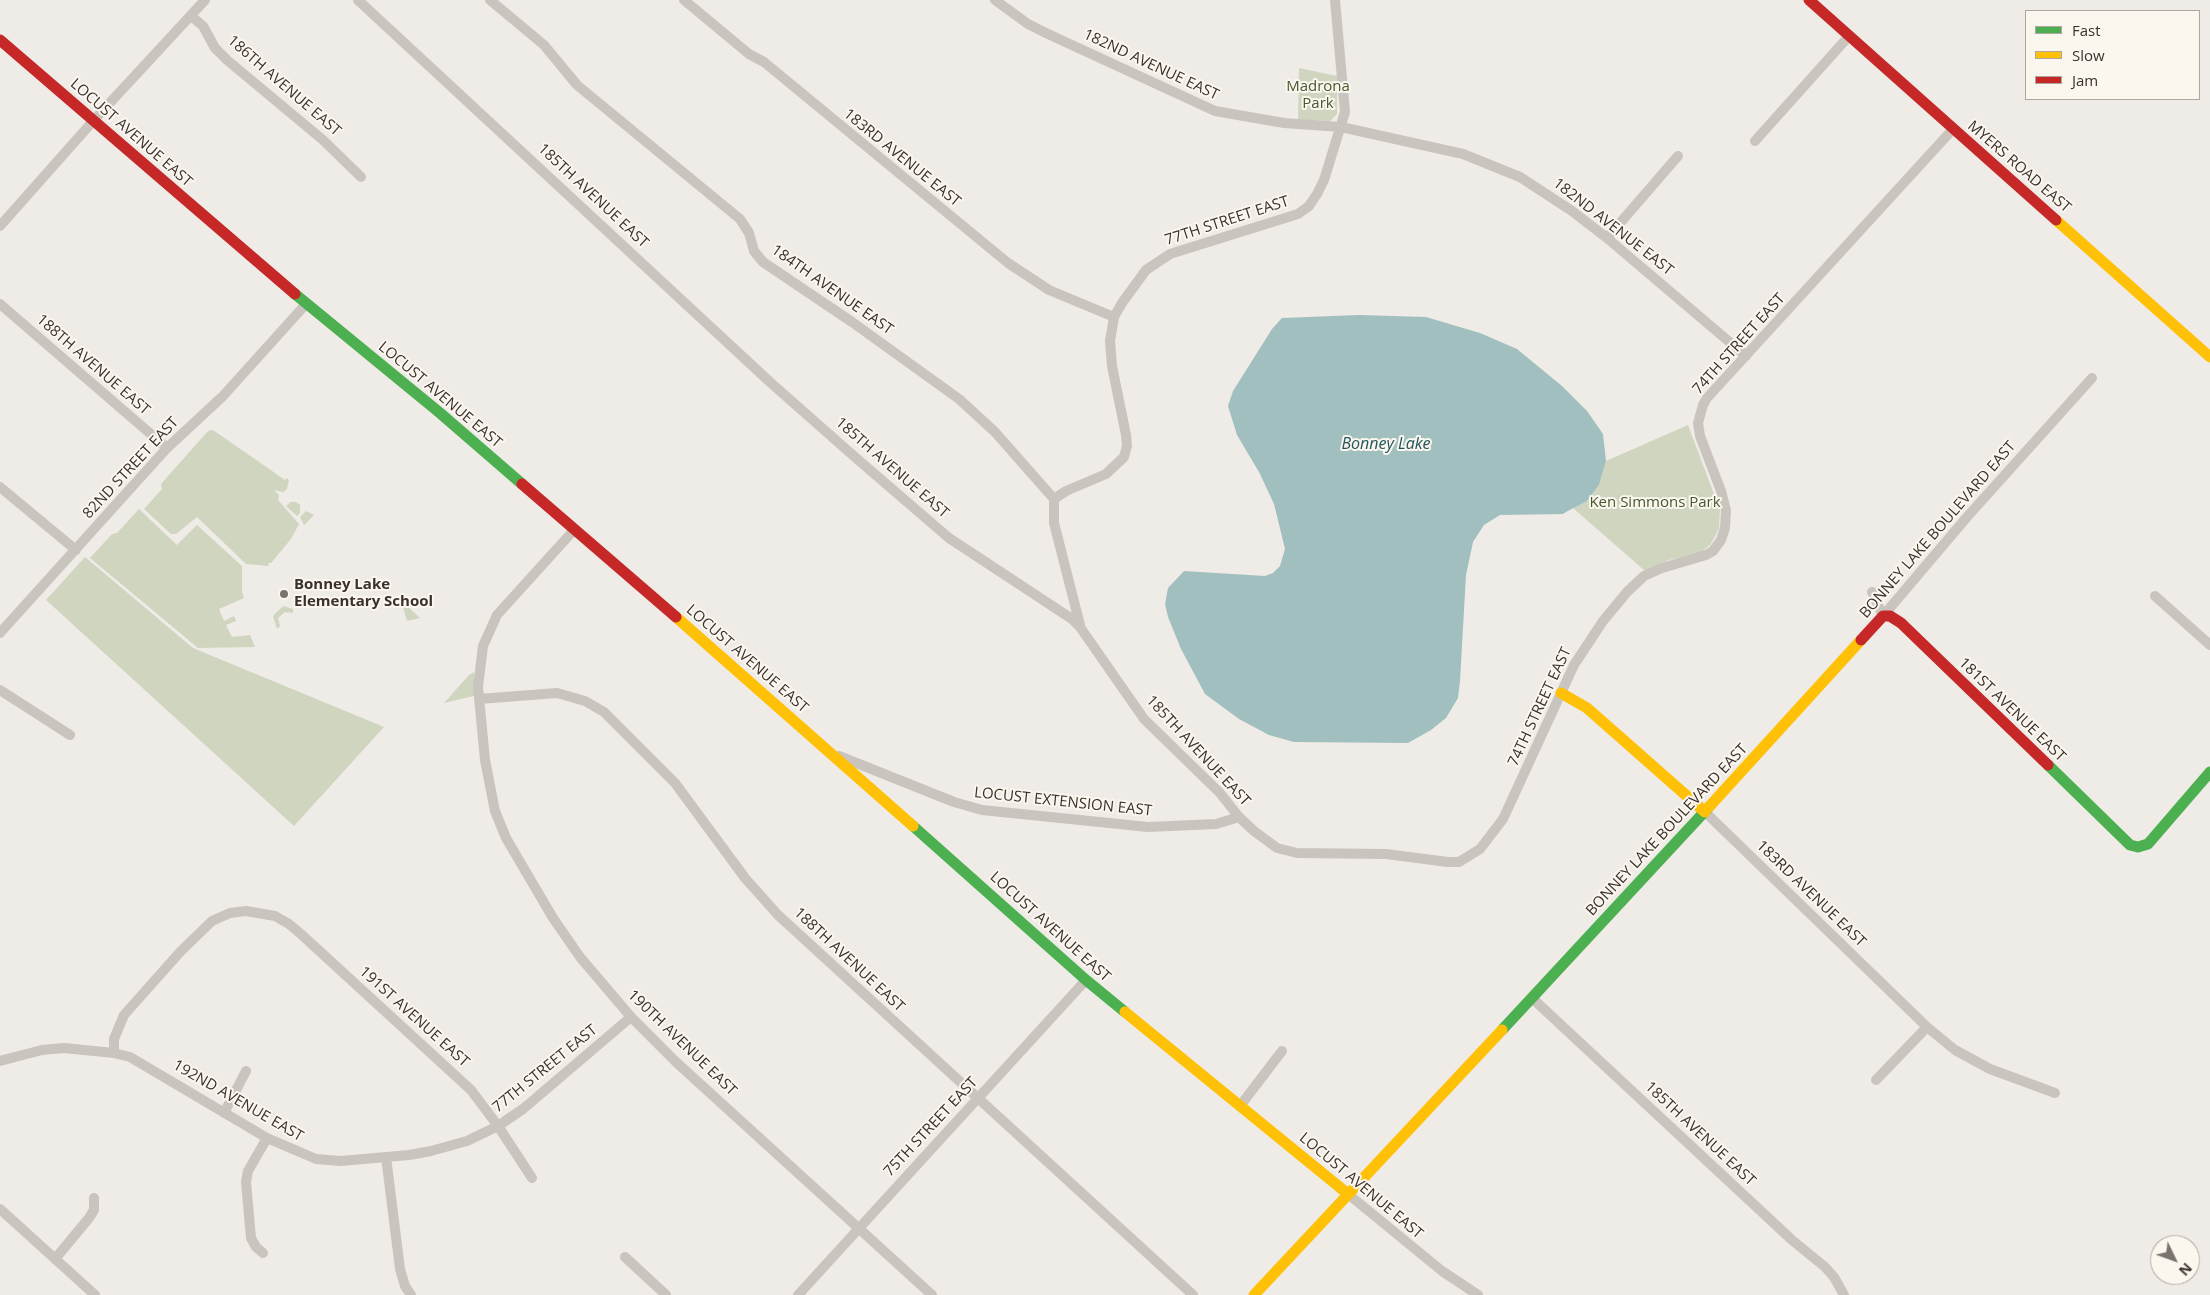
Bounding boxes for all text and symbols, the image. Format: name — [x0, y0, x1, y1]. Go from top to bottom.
legend — [2025, 10, 2200, 100]
text: Fast — [2072, 20, 2101, 40]
street label: 182ND AVENUE EAST — [1080, 26, 1222, 104]
street label: 186TH AVENUE EAST — [224, 32, 344, 140]
text: Slow — [2072, 45, 2105, 65]
text: Jam — [2072, 70, 2098, 90]
street label: LOCUST AVENUE EAST — [66, 75, 196, 191]
park label: Madrona Park — [1286, 78, 1350, 113]
street label: 183RD AVENUE EAST — [840, 105, 964, 211]
street label: MYERS ROAD EAST — [1964, 117, 2074, 217]
street label: 185TH AVENUE EAST — [534, 140, 652, 252]
street label: 182ND AVENUE EAST — [1549, 175, 1677, 279]
street label: 77TH STREET EAST — [1163, 192, 1291, 250]
street label: 184TH AVENUE EAST — [768, 241, 896, 339]
street label: 74TH STREET EAST — [1689, 290, 1789, 398]
street label: 188TH AVENUE EAST — [33, 311, 153, 419]
street label: LOCUST AVENUE EAST — [375, 338, 505, 452]
street label: 82ND STREET EAST — [79, 414, 183, 522]
street label: 185TH AVENUE EAST — [832, 414, 952, 522]
water label: Bonney Lake — [1341, 434, 1431, 454]
street label: BONNEY LAKE BOULEVARD EAST — [1856, 438, 2020, 622]
park label: Ken Simmons Park — [1589, 494, 1721, 512]
place label: Bonney Lake Elementary School — [294, 576, 433, 611]
marker: Bonney Lake Elementary School — [278, 588, 290, 600]
street label: LOCUST AVENUE EAST — [682, 601, 812, 717]
street label: 74TH STREET EAST — [1505, 645, 1575, 769]
street label: 181ST AVENUE EAST — [1955, 654, 2069, 766]
street label: 185TH AVENUE EAST — [1142, 692, 1254, 810]
street label: BONNEY LAKE BOULEVARD EAST — [1582, 740, 1752, 920]
street label: LOCUST EXTENSION EAST — [973, 784, 1153, 820]
street label: 183RD AVENUE EAST — [1752, 837, 1870, 951]
street label: LOCUST AVENUE EAST — [986, 868, 1114, 986]
street label: 188TH AVENUE EAST — [790, 904, 908, 1016]
street label: 191ST AVENUE EAST — [355, 963, 473, 1071]
street label: 190TH AVENUE EAST — [624, 986, 740, 1100]
street label: 77TH STREET EAST — [489, 1021, 601, 1117]
street label: 192ND AVENUE EAST — [170, 1056, 306, 1146]
street label: 75TH STREET EAST — [880, 1074, 982, 1180]
street label: 185TH AVENUE EAST — [1641, 1078, 1759, 1190]
street label: LOCUST AVENUE EAST — [1296, 1129, 1426, 1243]
north arrow — [2150, 1235, 2200, 1285]
text: N — [2175, 1259, 2197, 1280]

